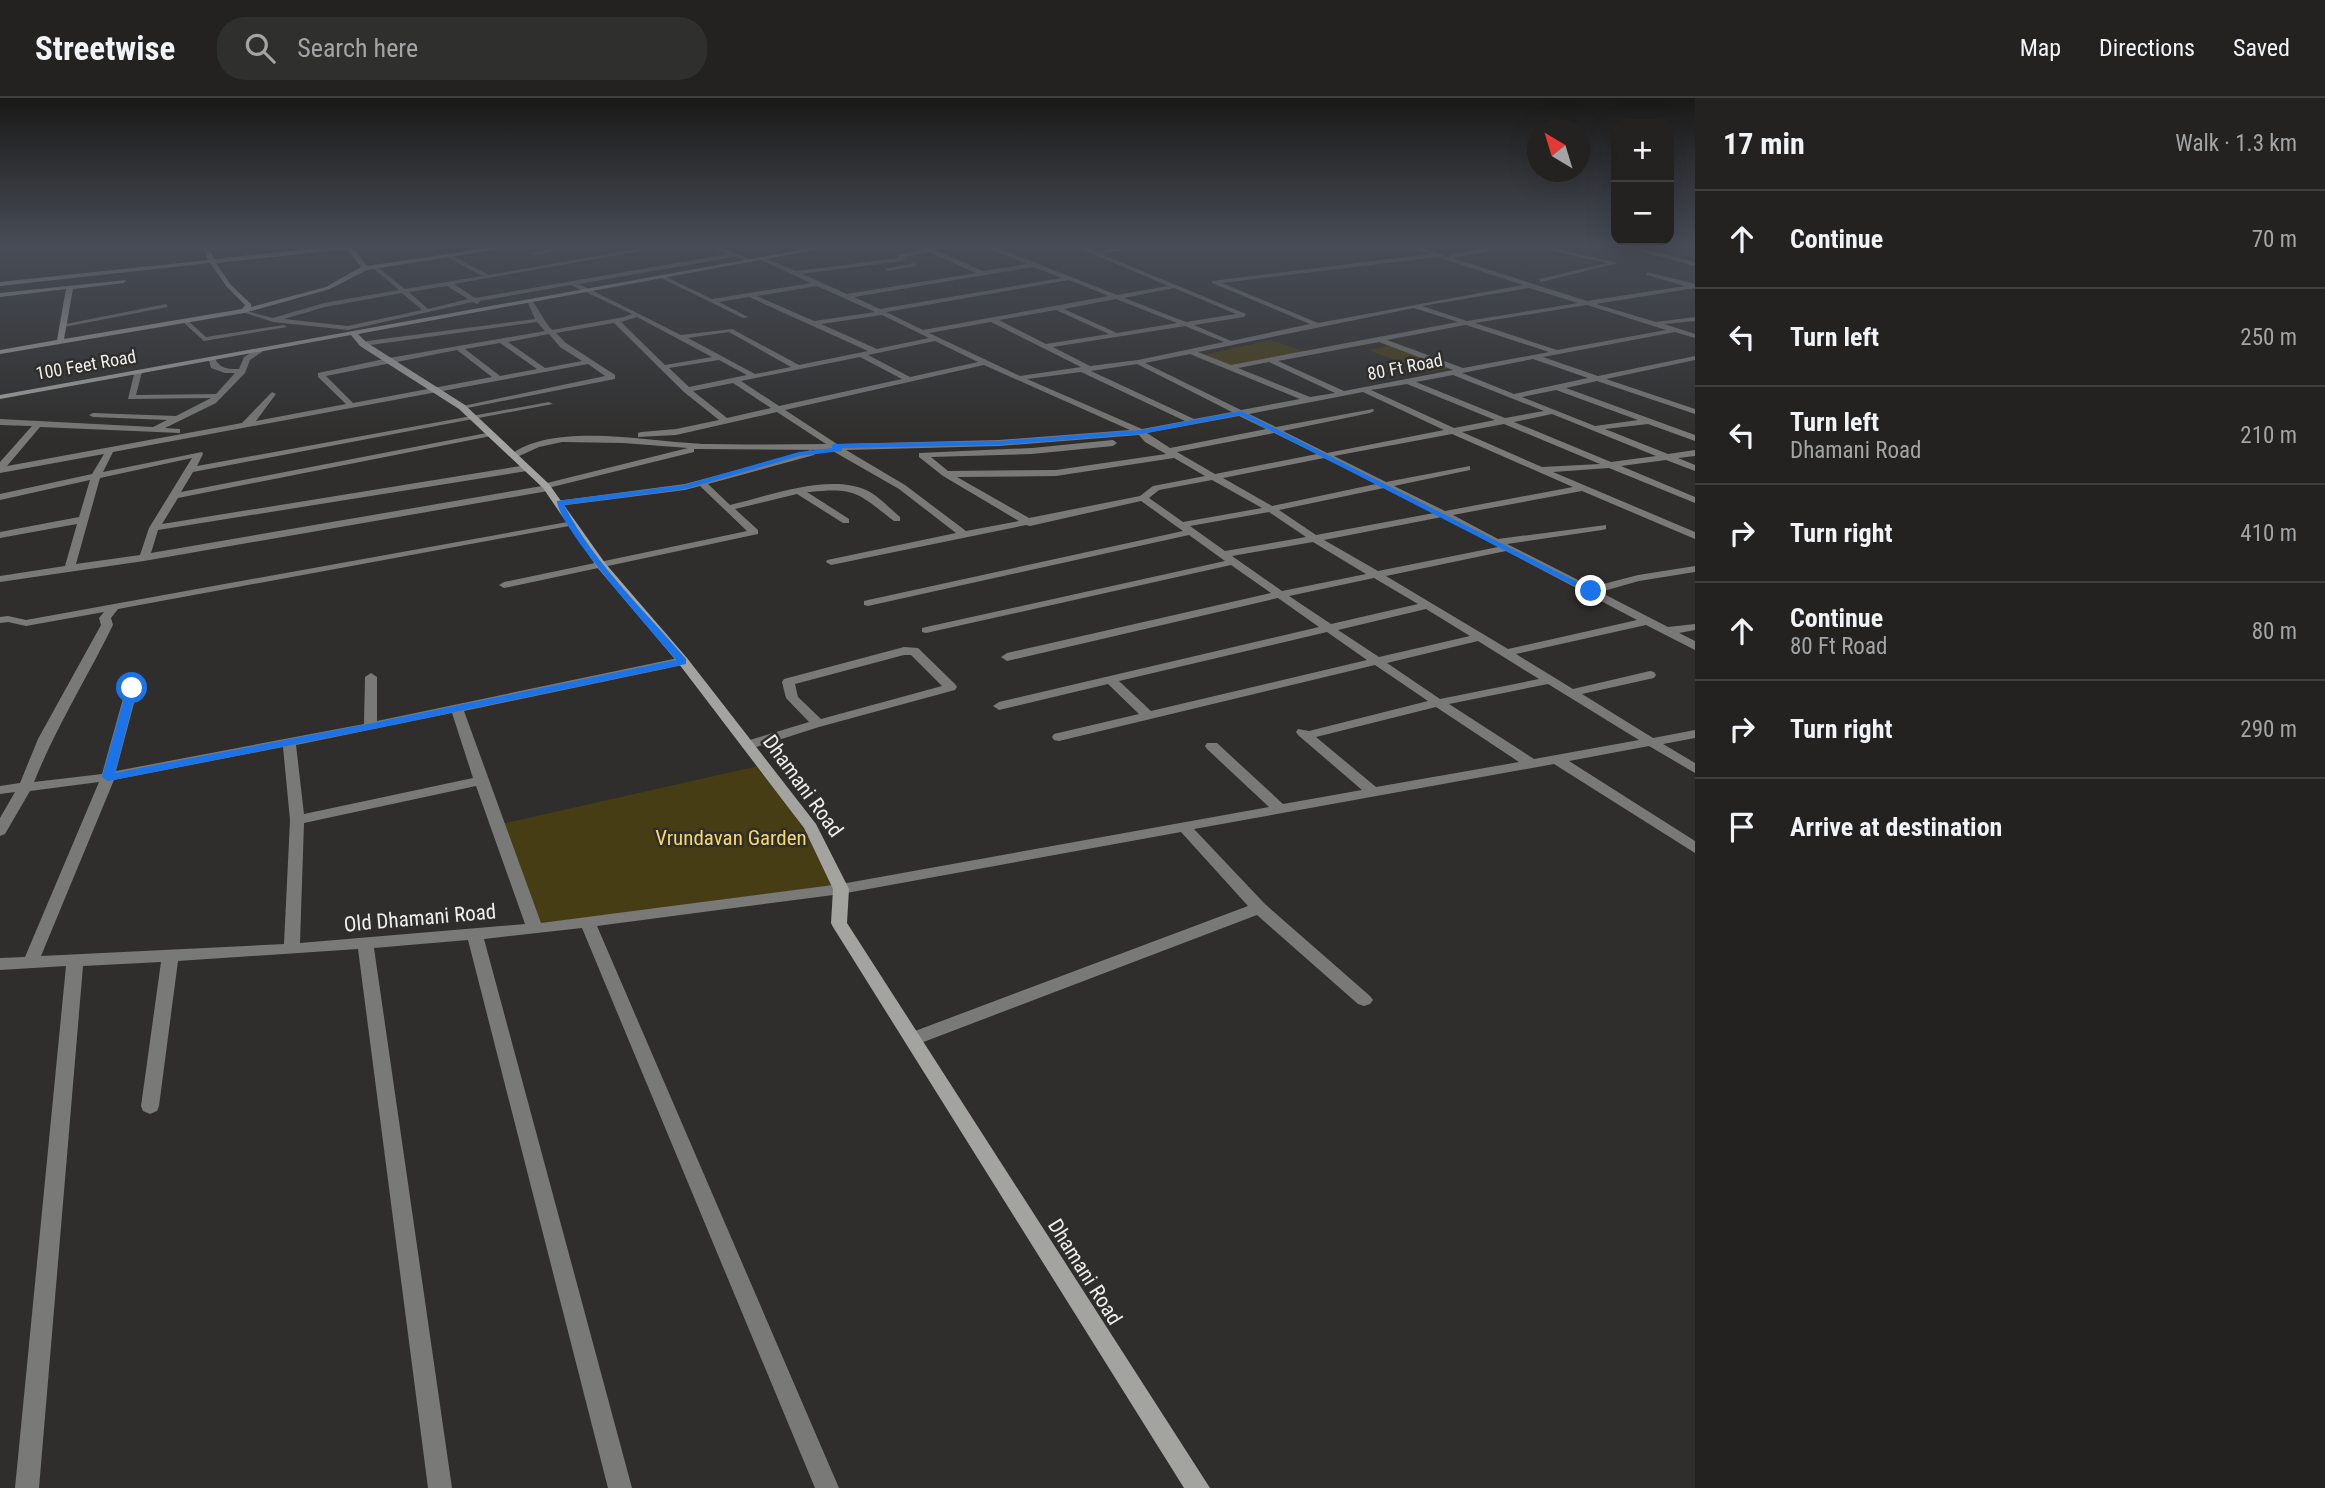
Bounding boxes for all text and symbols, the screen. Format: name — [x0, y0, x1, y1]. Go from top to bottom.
search box — [217, 17, 707, 80]
text: Streetwise — [35, 29, 175, 68]
icon: search — [241, 29, 279, 67]
text: Search here — [297, 33, 418, 63]
text: Map — [2020, 34, 2061, 62]
text: Directions — [2099, 34, 2195, 62]
text: Saved — [2233, 34, 2290, 62]
north arrow — [1527, 119, 1590, 182]
map controls — [1611, 119, 1674, 245]
button: + — [1611, 119, 1674, 182]
text: 17 min — [1723, 126, 1805, 161]
text: Walk · 1.3 km — [2175, 130, 2297, 157]
button: − — [1611, 182, 1674, 245]
icon: ahead — [1723, 220, 1761, 258]
text: Continue — [1790, 224, 1883, 254]
text: 70 m — [2252, 226, 2297, 253]
icon: left — [1723, 318, 1761, 356]
text: Turn left — [1790, 322, 1879, 352]
text: 250 m — [2240, 324, 2297, 351]
street label: 100 Feet Road — [34, 345, 138, 384]
street label: 80 Ft Road — [1366, 349, 1444, 384]
text: Turn left — [1790, 407, 1879, 437]
icon: left — [1723, 416, 1761, 454]
text: 210 m — [2240, 422, 2297, 449]
text: Dhamani Road — [1790, 437, 1921, 464]
icon: right — [1723, 514, 1761, 552]
text: Turn right — [1790, 518, 1892, 548]
text: 410 m — [2240, 520, 2297, 547]
route end — [1575, 575, 1606, 606]
text: Continue — [1790, 603, 1883, 633]
icon: ahead — [1723, 612, 1761, 650]
text: 80 m — [2252, 618, 2297, 645]
text: 80 Ft Road — [1790, 633, 1887, 660]
route start — [116, 672, 147, 703]
icon: right — [1723, 710, 1761, 748]
text: Turn right — [1790, 714, 1892, 744]
text: 290 m — [2240, 716, 2297, 743]
street label: Dhamani Road — [758, 730, 848, 842]
icon: arrive — [1723, 808, 1761, 846]
text: Arrive at destination — [1790, 812, 2002, 842]
park label: Vrundavan Garden — [655, 826, 807, 850]
street label: Old Dhamani Road — [343, 899, 497, 937]
street label: Dhamani Road — [1043, 1215, 1127, 1329]

